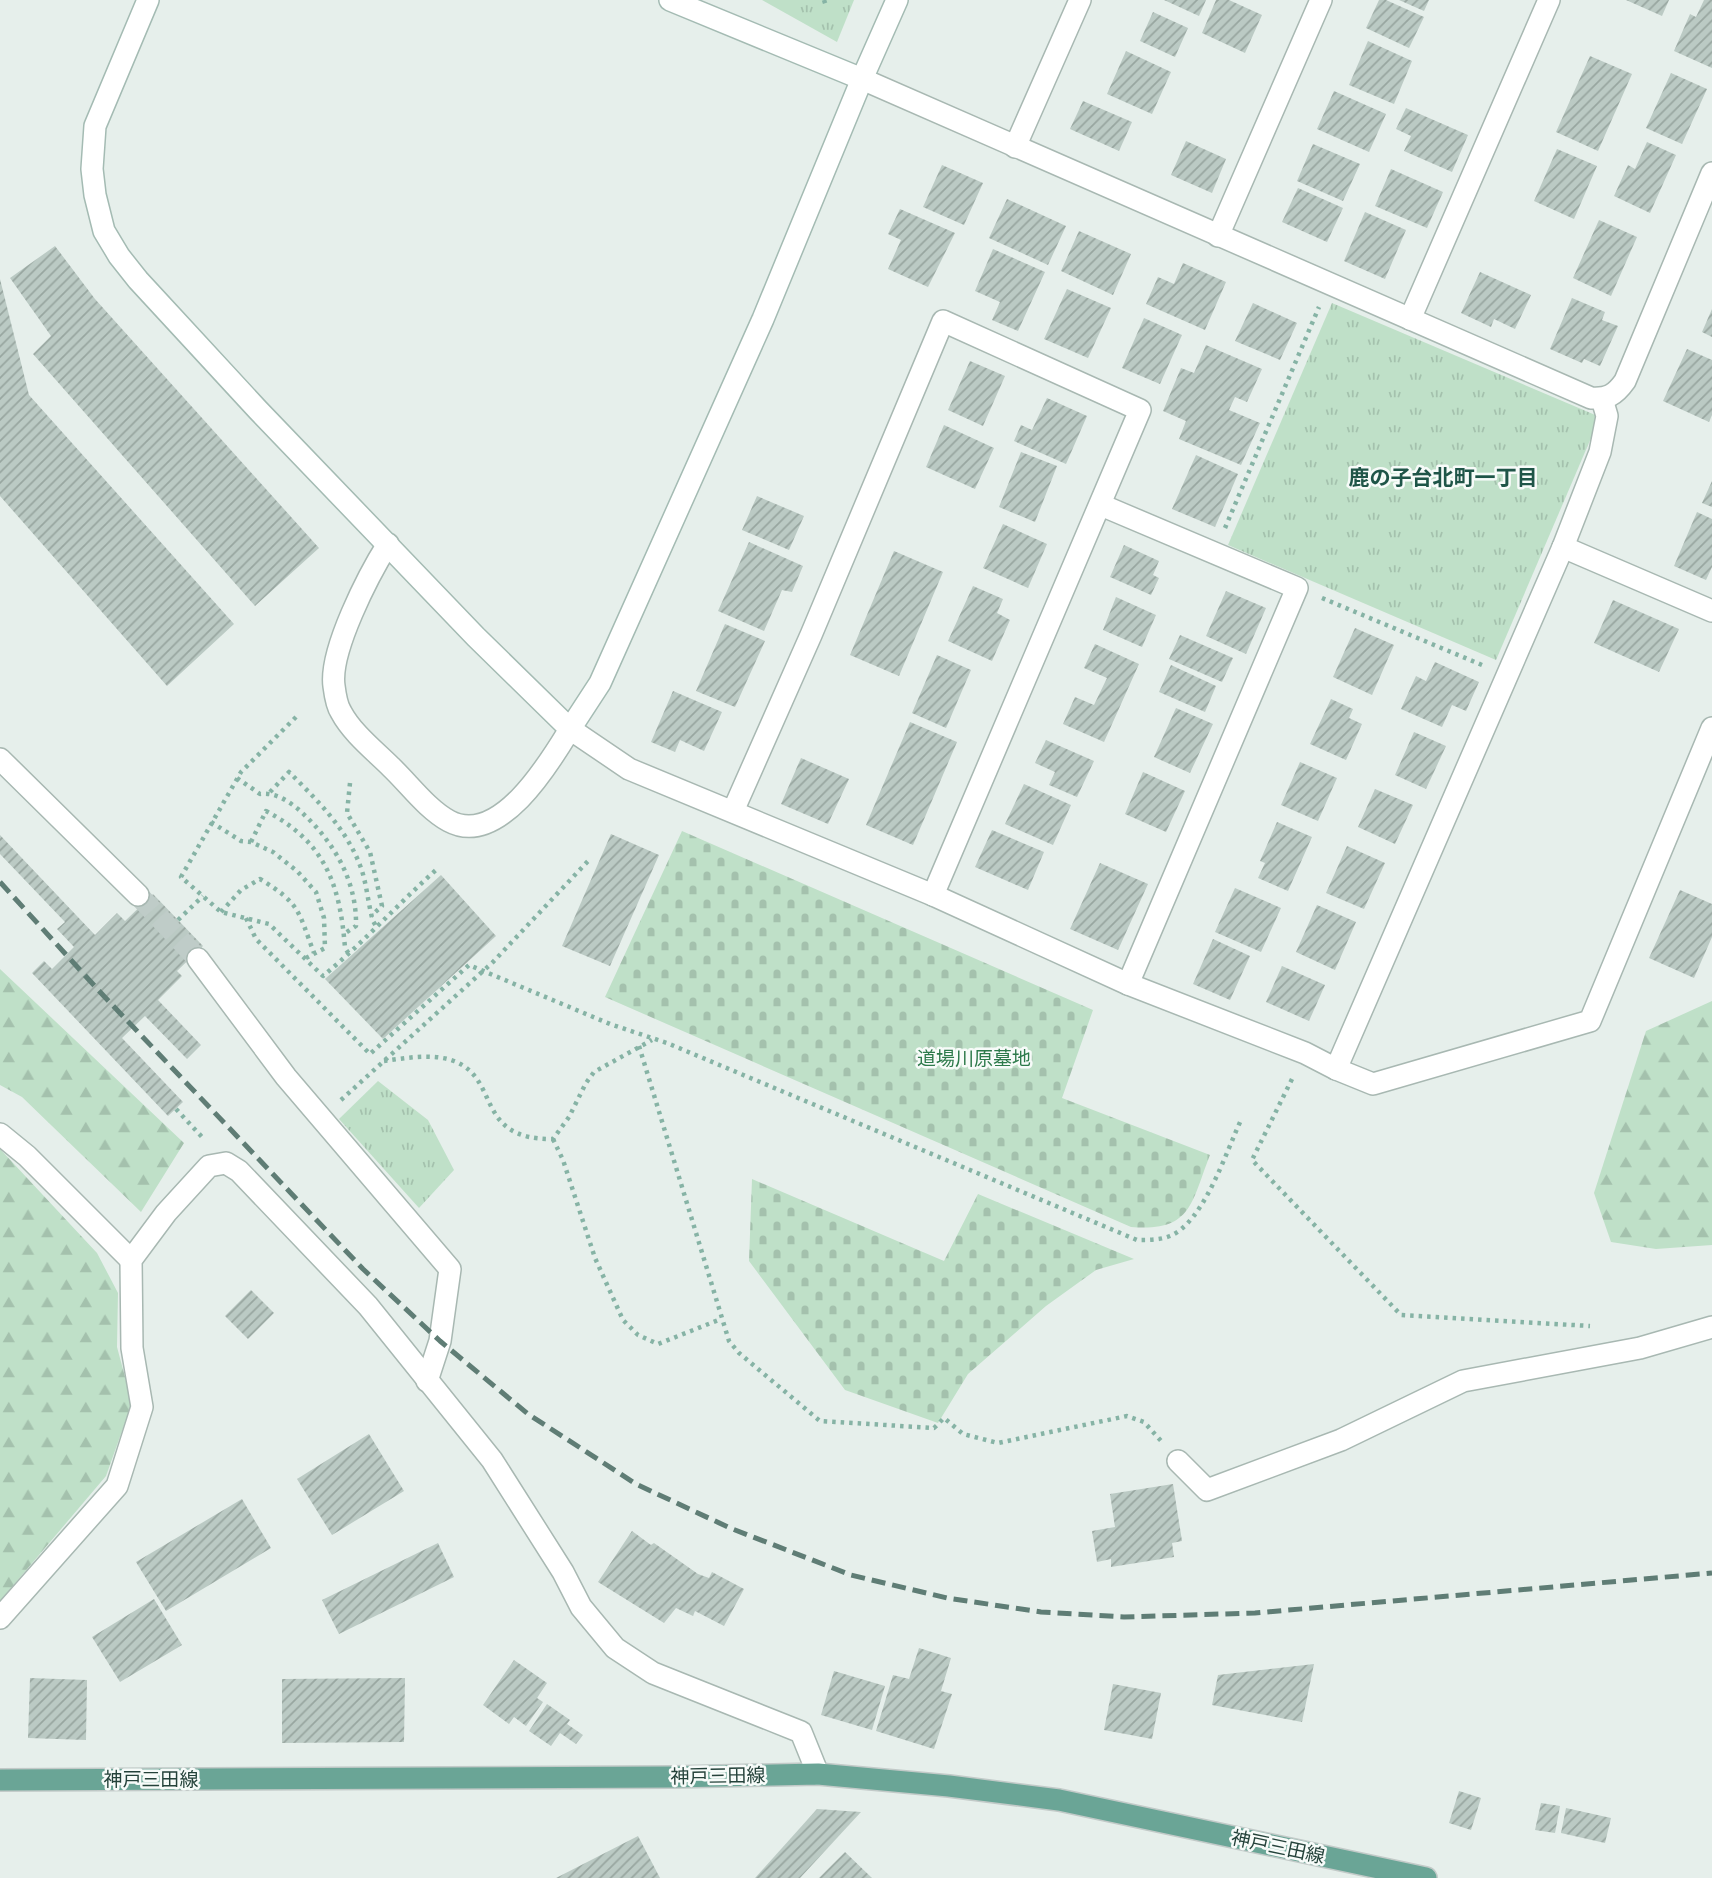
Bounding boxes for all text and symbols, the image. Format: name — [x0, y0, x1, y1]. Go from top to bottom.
district label: 鹿の子台北町一丁目 — [1349, 463, 1538, 492]
park label: 道場川原墓地 — [917, 1045, 1031, 1072]
street label: 神戸三田線 — [670, 1762, 766, 1790]
street label: 神戸三田線 — [103, 1766, 199, 1793]
street label: 神戸三田線 — [1229, 1824, 1327, 1870]

